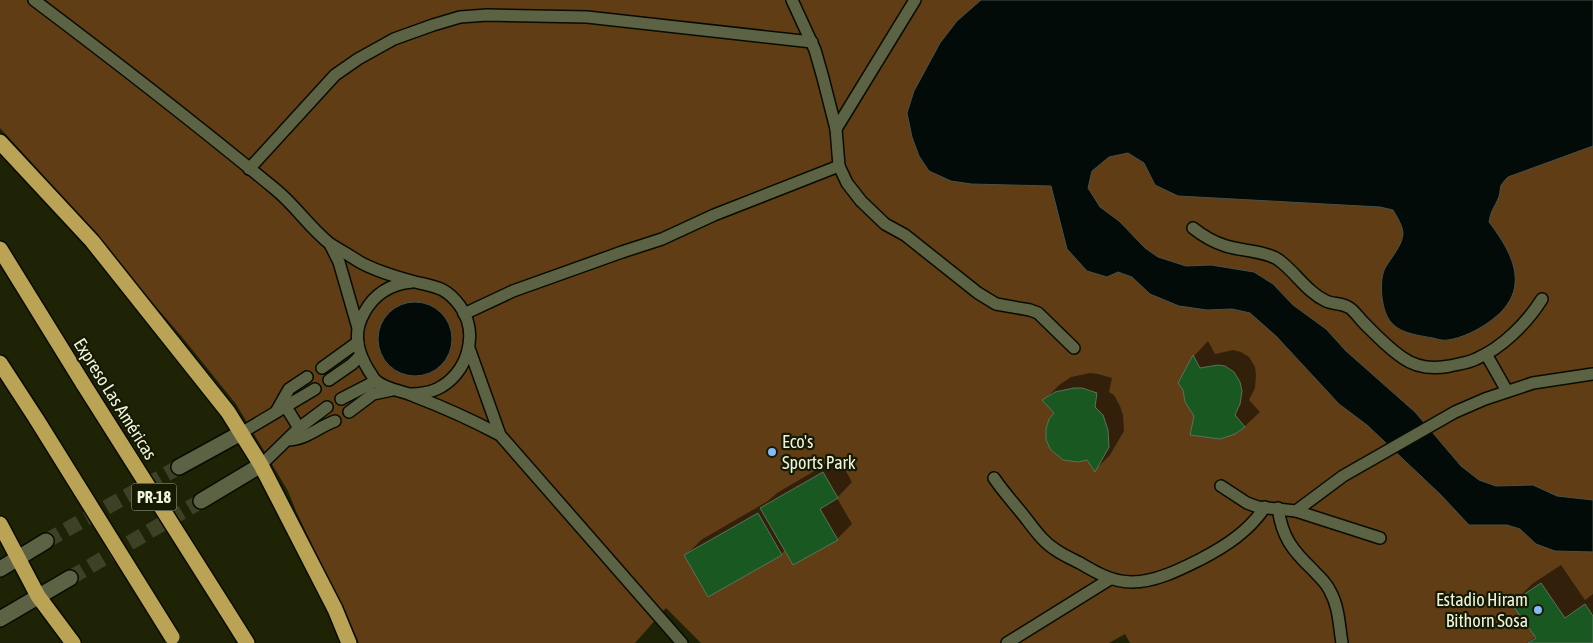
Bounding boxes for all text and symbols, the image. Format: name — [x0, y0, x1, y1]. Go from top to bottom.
street label: Expreso Las Américas — [70, 334, 161, 463]
place label: Eco's Sports Park — [782, 431, 856, 473]
marker: Eco's Sports Park — [766, 446, 778, 458]
road number: PR-18 — [132, 484, 176, 511]
place label: Estadio Hiram Bithorn Sosa — [1436, 589, 1528, 631]
marker: Estadio Hiram Bithorn Sosa — [1532, 604, 1544, 616]

